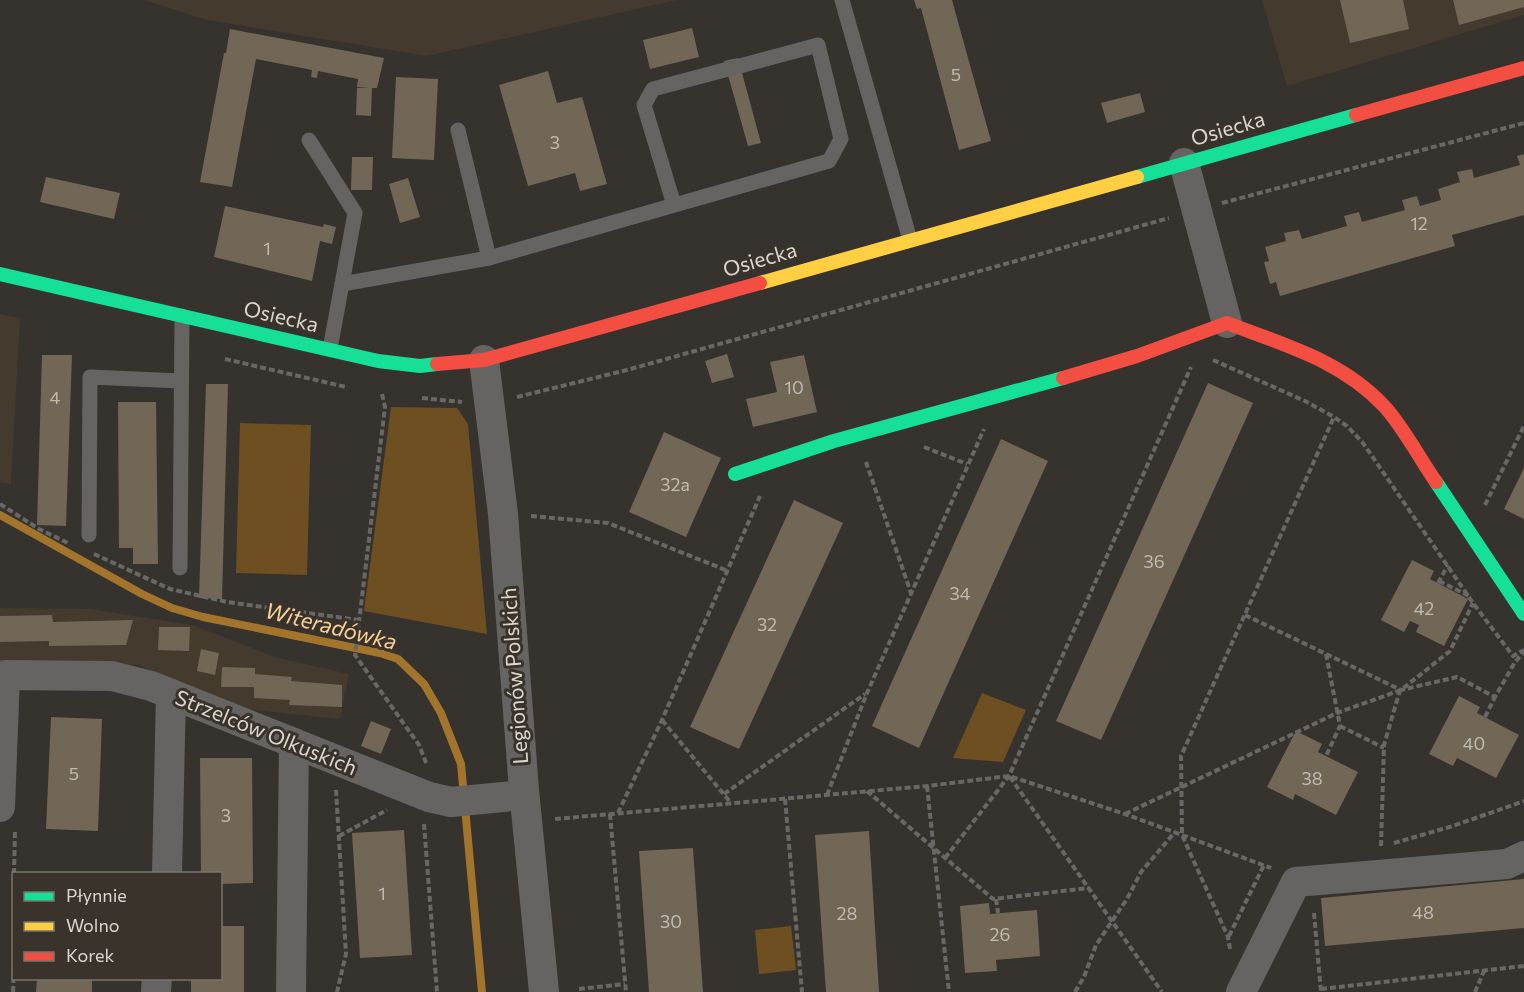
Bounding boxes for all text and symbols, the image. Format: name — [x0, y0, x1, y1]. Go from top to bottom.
house number: 5 — [951, 63, 961, 85]
street label: Osiecka — [1188, 105, 1268, 150]
house number: 3 — [550, 131, 560, 153]
house number: 12 — [1410, 212, 1428, 234]
street label: Osiecka — [720, 236, 800, 281]
house number: 1 — [263, 237, 271, 259]
street label: Osiecka — [242, 295, 321, 336]
house number: 10 — [784, 376, 804, 398]
house number: 4 — [50, 386, 61, 408]
house number: 32a — [660, 473, 690, 495]
house number: 36 — [1143, 550, 1165, 572]
house number: 34 — [949, 582, 971, 604]
street label: Legionów Polskich — [495, 587, 532, 765]
water label: Witeradówka — [262, 596, 400, 655]
house number: 42 — [1414, 597, 1434, 619]
house number: 32 — [757, 613, 777, 635]
street label: Strzelców Olkuskich — [172, 684, 361, 779]
house number: 40 — [1463, 732, 1485, 754]
house number: 5 — [69, 762, 79, 784]
house number: 38 — [1301, 767, 1323, 789]
house number: 3 — [221, 804, 231, 826]
legend — [12, 872, 222, 980]
house number: 1 — [378, 882, 386, 904]
text: Płynnie — [66, 884, 127, 906]
house number: 48 — [1412, 901, 1434, 923]
house number: 28 — [837, 902, 858, 924]
house number: 30 — [660, 910, 682, 932]
text: Wolno — [66, 914, 120, 936]
house number: 26 — [990, 923, 1010, 945]
text: Korek — [66, 944, 115, 966]

